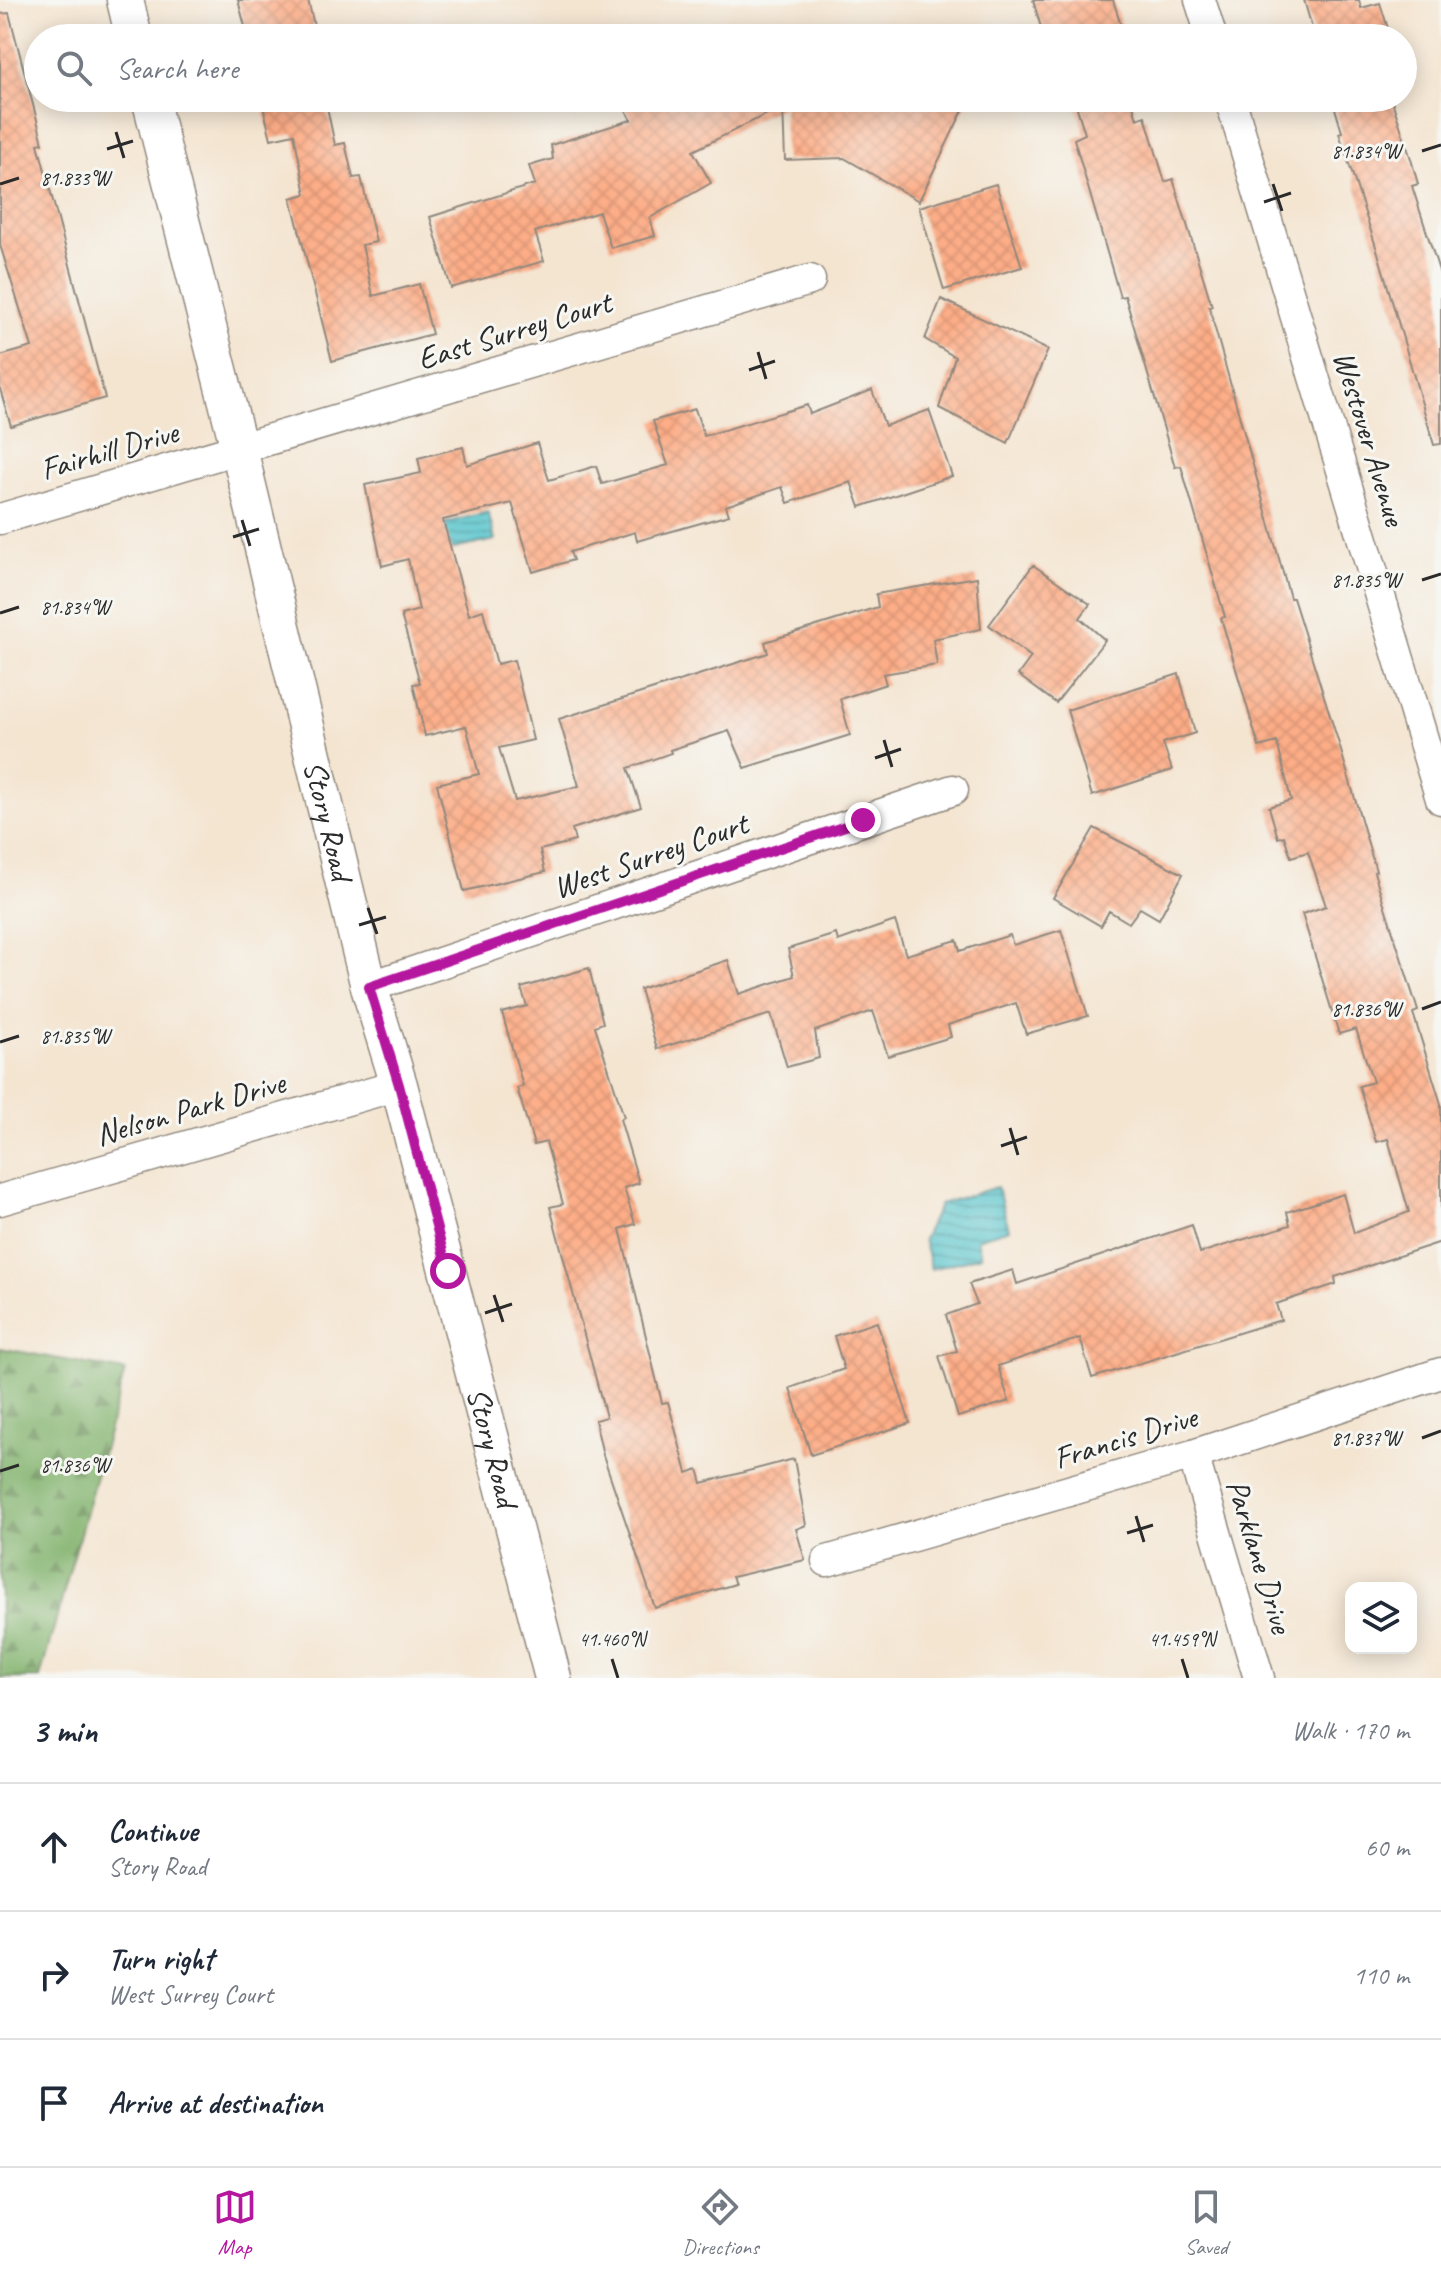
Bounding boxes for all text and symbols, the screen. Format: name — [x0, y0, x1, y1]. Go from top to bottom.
search box — [24, 24, 1417, 112]
icon: search — [52, 46, 96, 90]
text: Search here — [116, 49, 238, 87]
text: 81.834°W — [1331, 139, 1404, 164]
text: 81.833°W — [40, 166, 113, 191]
street label: East Surrey Court — [413, 281, 619, 379]
street label: Westover Avenue — [1324, 346, 1416, 533]
street label: Fairhill Drive — [36, 411, 185, 490]
text: 81.835°W — [1331, 568, 1404, 593]
text: 81.834°W — [40, 595, 113, 620]
street label: Story Road — [294, 757, 363, 888]
street label: West Surrey Court — [548, 802, 756, 908]
route end — [845, 802, 881, 838]
text: 81.836°W — [1331, 997, 1404, 1022]
text: 81.835°W — [40, 1024, 113, 1049]
street label: Nelson Park Drive — [91, 1061, 292, 1155]
route start — [430, 1253, 466, 1289]
street label: Story Road — [457, 1383, 529, 1515]
street label: Francis Drive — [1049, 1396, 1204, 1479]
text: 81.837°W — [1331, 1426, 1404, 1451]
text: 81.836°W — [40, 1453, 113, 1478]
street label: Parklane Drive — [1217, 1474, 1303, 1640]
map controls — [1345, 1582, 1417, 1654]
button: layers — [1345, 1582, 1417, 1654]
text: 41.460°N — [579, 1627, 648, 1652]
text: 41.459°N — [1149, 1627, 1218, 1652]
text: 3 min — [32, 1709, 97, 1752]
text: Walk · 170 m — [1292, 1714, 1409, 1747]
text: Continue — [108, 1812, 198, 1850]
icon: ahead — [32, 1825, 76, 1869]
text: 60 m — [1365, 1831, 1409, 1864]
text: Story Road — [108, 1850, 206, 1883]
text: Turn right — [108, 1940, 213, 1978]
icon: right — [32, 1953, 76, 1997]
text: 110 m — [1353, 1959, 1409, 1992]
text: West Surrey Court — [108, 1978, 273, 2011]
icon: arrive — [32, 2081, 76, 2125]
text: Arrive at destination — [108, 2084, 323, 2122]
tab: Map — [213, 2185, 257, 2261]
tab: Directions — [682, 2185, 759, 2261]
tab: Saved — [1184, 2185, 1228, 2261]

